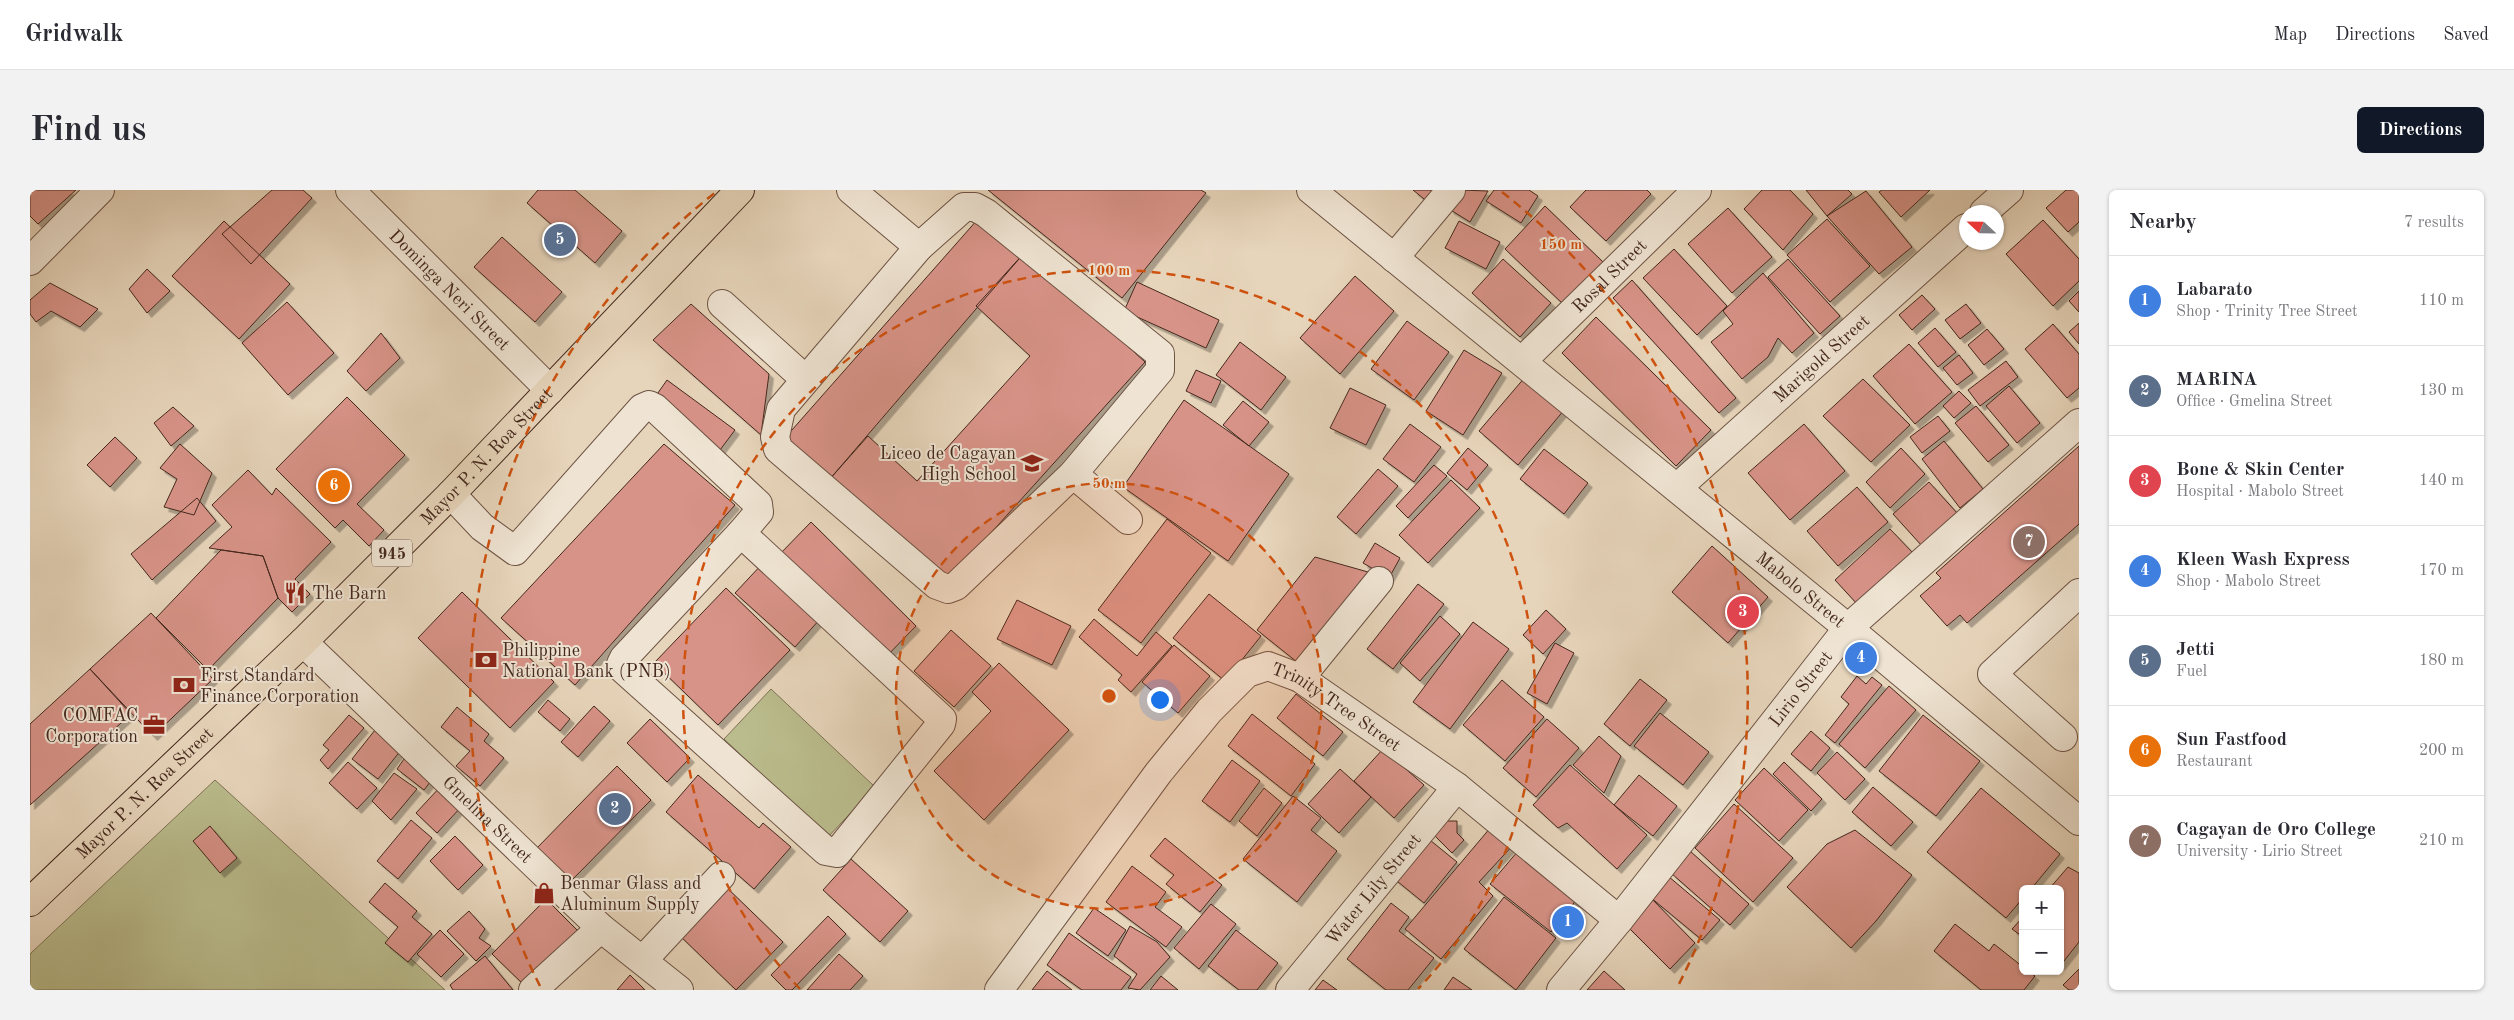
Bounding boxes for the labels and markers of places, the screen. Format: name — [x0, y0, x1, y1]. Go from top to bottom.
pin: 5 — [544, 221, 576, 259]
place label: Liceo de Cagayan High School — [879, 445, 1016, 484]
school or university icon: Liceo de Cagayan High School — [1019, 450, 1045, 476]
pin: 6 — [318, 467, 350, 505]
pin: 7 — [2013, 523, 2045, 561]
restaurant icon: The Barn — [282, 580, 308, 606]
place label: The Barn — [312, 585, 387, 603]
pin: 3 — [1727, 593, 1759, 631]
pin: 4 — [1845, 639, 1877, 677]
place label: Philippine National Bank (PNB) — [502, 642, 671, 681]
bank icon: Philippine National Bank (PNB) — [473, 647, 499, 673]
place label: First Standard Finance Corporation — [200, 667, 360, 706]
bank icon: First Standard Finance Corporation — [171, 672, 197, 698]
centre of rings — [1100, 687, 1118, 705]
place label: COMFAC Corporation — [45, 707, 138, 746]
office icon: COMFAC Corporation — [141, 712, 167, 738]
pin: 2 — [599, 790, 631, 828]
place label: Benmar Glass and Aluminum Supply — [560, 875, 701, 914]
shop icon: Benmar Glass and Aluminum Supply — [531, 880, 557, 906]
pin: 1 — [1552, 903, 1584, 941]

